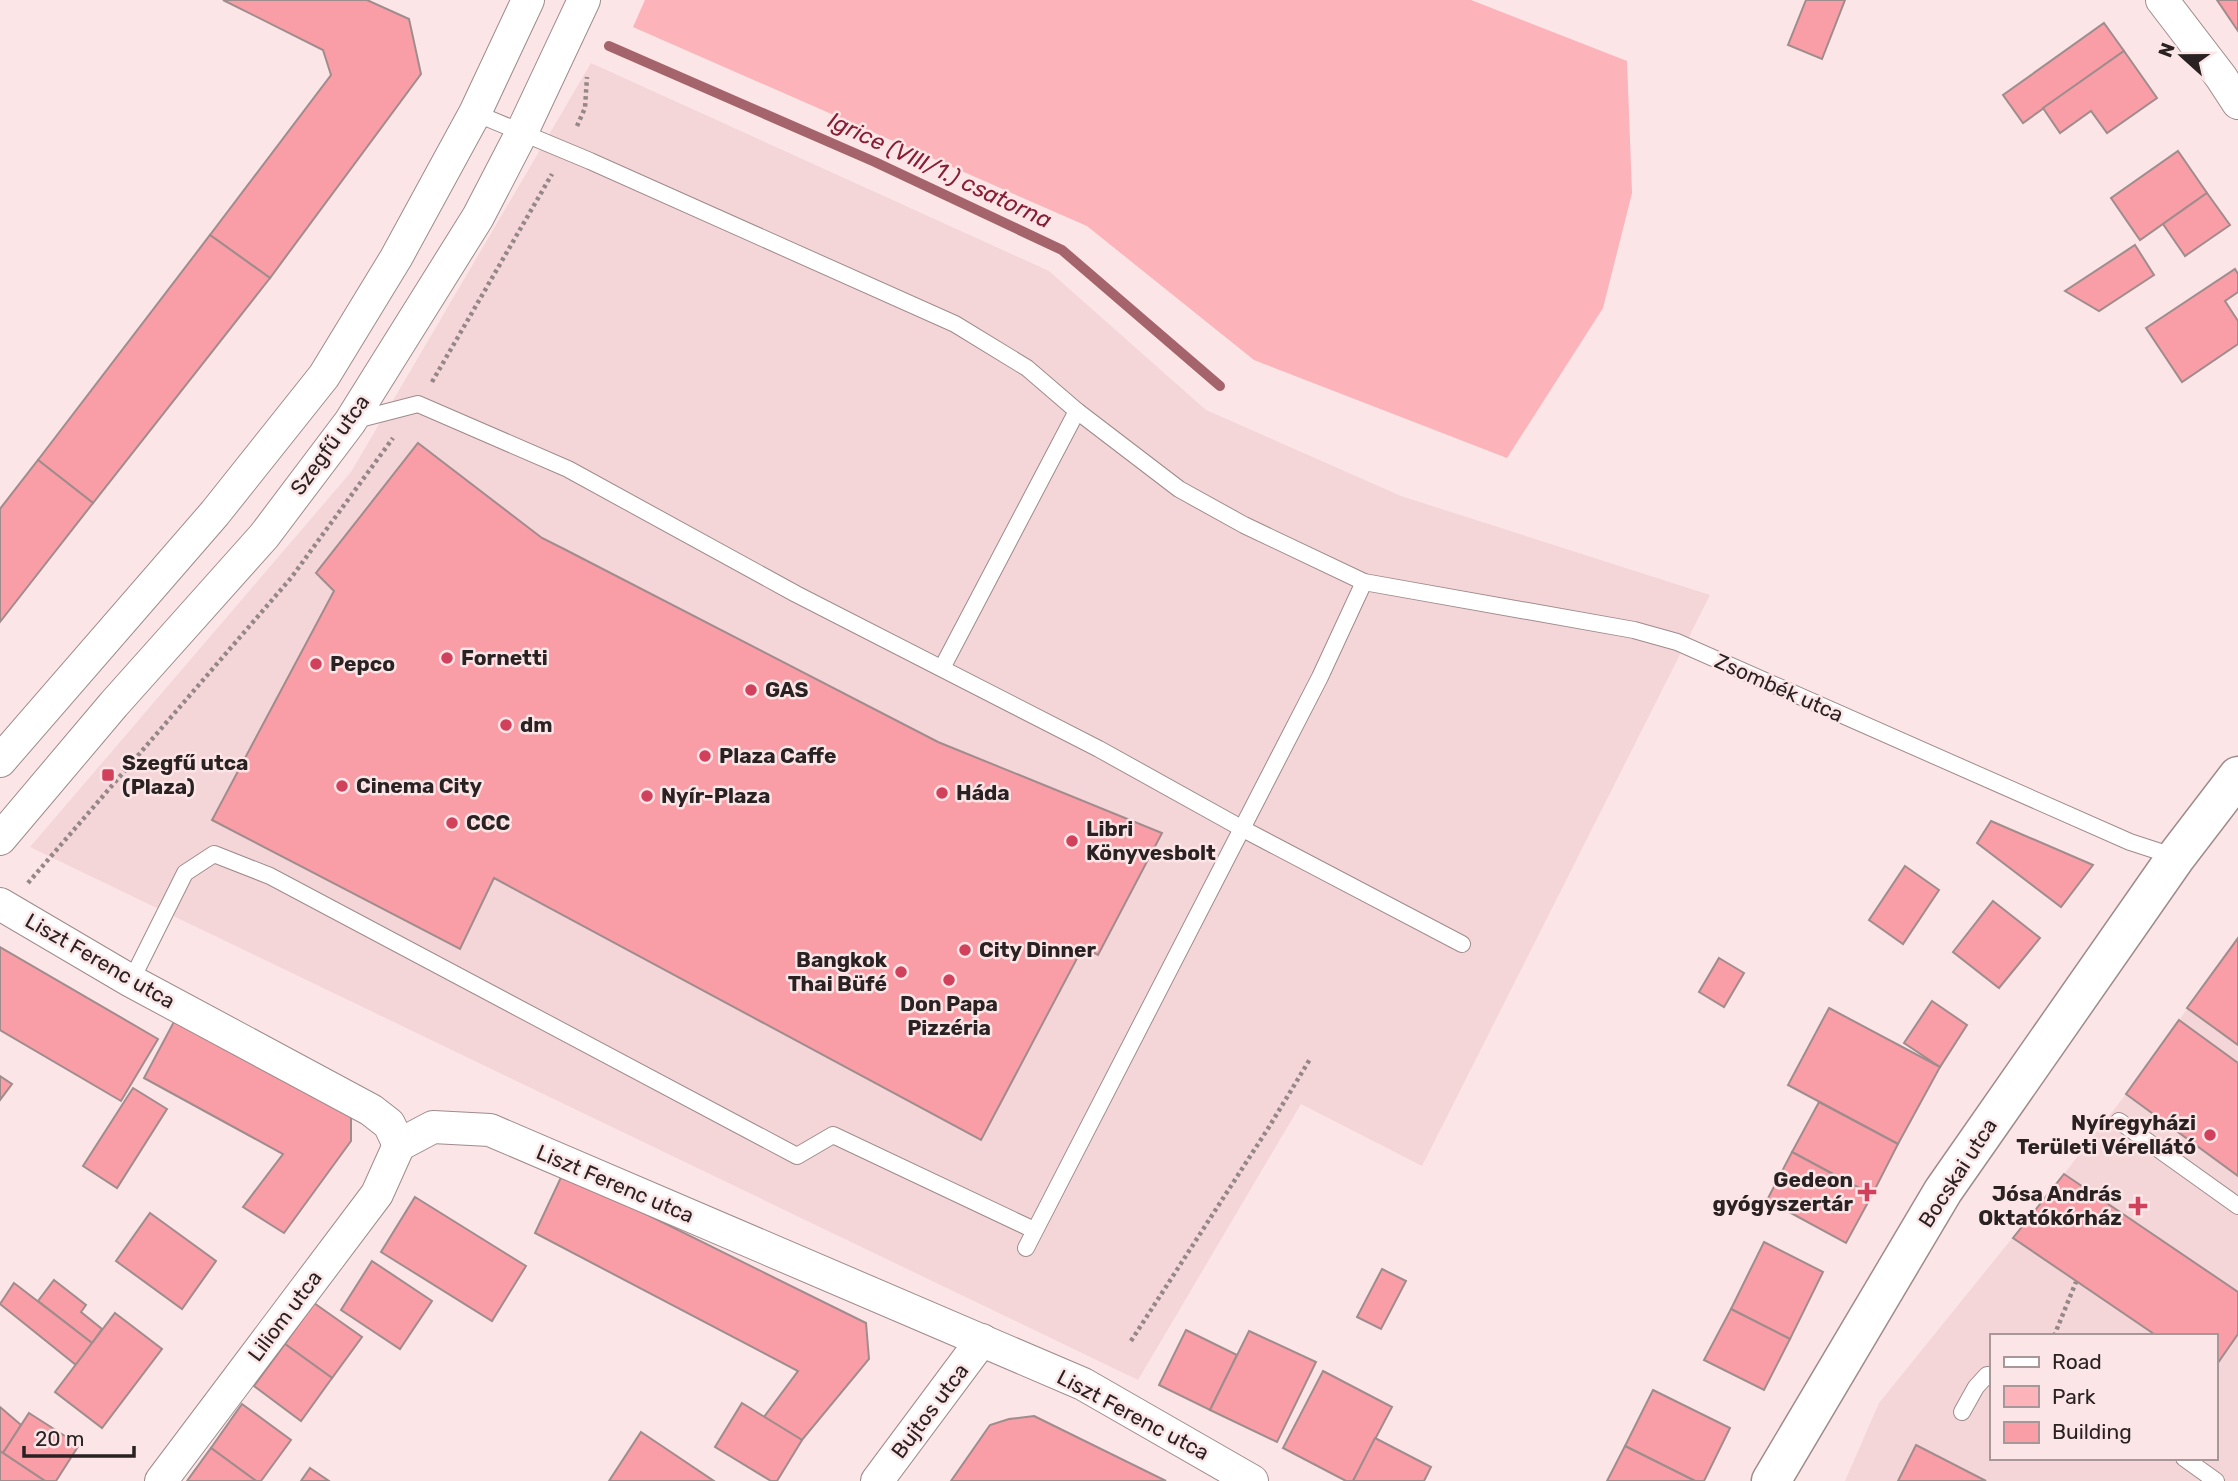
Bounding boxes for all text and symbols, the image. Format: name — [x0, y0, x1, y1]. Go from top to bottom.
north arrow — [2147, 21, 2217, 91]
text: N — [2153, 40, 2180, 61]
water label: Igrice (VIII/1.) csatorna — [824, 106, 1056, 234]
street label: Szegfű utca — [285, 390, 374, 500]
place label: Fornetti — [461, 645, 548, 670]
street label: Zsombék utca — [1711, 648, 1847, 727]
marker: Fornetti — [439, 650, 455, 666]
place label: Pepco — [330, 651, 395, 676]
marker: Pepco — [308, 656, 324, 672]
place label: GAS — [765, 677, 809, 702]
marker: GAS — [743, 682, 759, 698]
place label: dm — [520, 712, 553, 737]
marker: dm — [498, 717, 514, 733]
place label: Plaza Caffe — [719, 743, 836, 768]
marker: Plaza Caffe — [697, 748, 713, 764]
place label: Szegfű utca (Plaza) — [122, 750, 249, 799]
marker: Szegfű utca (Plaza) — [100, 767, 116, 783]
place label: Cinema City — [356, 773, 482, 798]
marker: Cinema City — [334, 778, 350, 794]
place label: Háda — [956, 780, 1010, 805]
place label: Nyír-Plaza — [661, 783, 770, 808]
marker: Háda — [934, 785, 950, 801]
marker: Nyír-Plaza — [639, 788, 655, 804]
place label: CCC — [466, 810, 510, 835]
marker: CCC — [444, 815, 460, 831]
place label: Libri Könyvesbolt — [1086, 816, 1216, 865]
marker: Libri Könyvesbolt — [1064, 833, 1080, 849]
street label: Liszt Ferenc utca — [21, 908, 179, 1014]
place label: City Dinner — [979, 937, 1097, 962]
marker: City Dinner — [957, 942, 973, 958]
place label: Bangkok Thai Büfé — [788, 947, 888, 996]
marker: Bangkok Thai Büfé — [893, 964, 909, 980]
marker: Don Papa Pizzéria — [941, 972, 957, 988]
place label: Don Papa Pizzéria — [900, 991, 998, 1040]
place label: Nyíregyházi Területi Vérellátó — [2016, 1110, 2196, 1159]
street label: Bocskai utca — [1913, 1114, 2002, 1232]
marker: Nyíregyházi Területi Vérellátó — [2202, 1127, 2218, 1143]
street label: Liszt Ferenc utca — [533, 1139, 698, 1228]
place label: Gedeon gyógyszertár — [1712, 1167, 1853, 1216]
place label: Jósa András Oktatókórház — [1978, 1181, 2122, 1230]
marker: Gedeon gyógyszertár — [1859, 1184, 1875, 1200]
marker: Jósa András Oktatókórház — [2128, 1196, 2148, 1216]
street label: Liliom utca — [242, 1265, 327, 1366]
legend — [1990, 1334, 2217, 1460]
text: Road — [2052, 1349, 2102, 1374]
street label: Bujtos utca — [886, 1358, 973, 1463]
street label: Liszt Ferenc utca — [1053, 1364, 1213, 1465]
text: Park — [2052, 1384, 2096, 1409]
scale bar — [24, 1414, 135, 1458]
text: Building — [2052, 1419, 2132, 1444]
text: 20 m — [35, 1426, 84, 1451]

